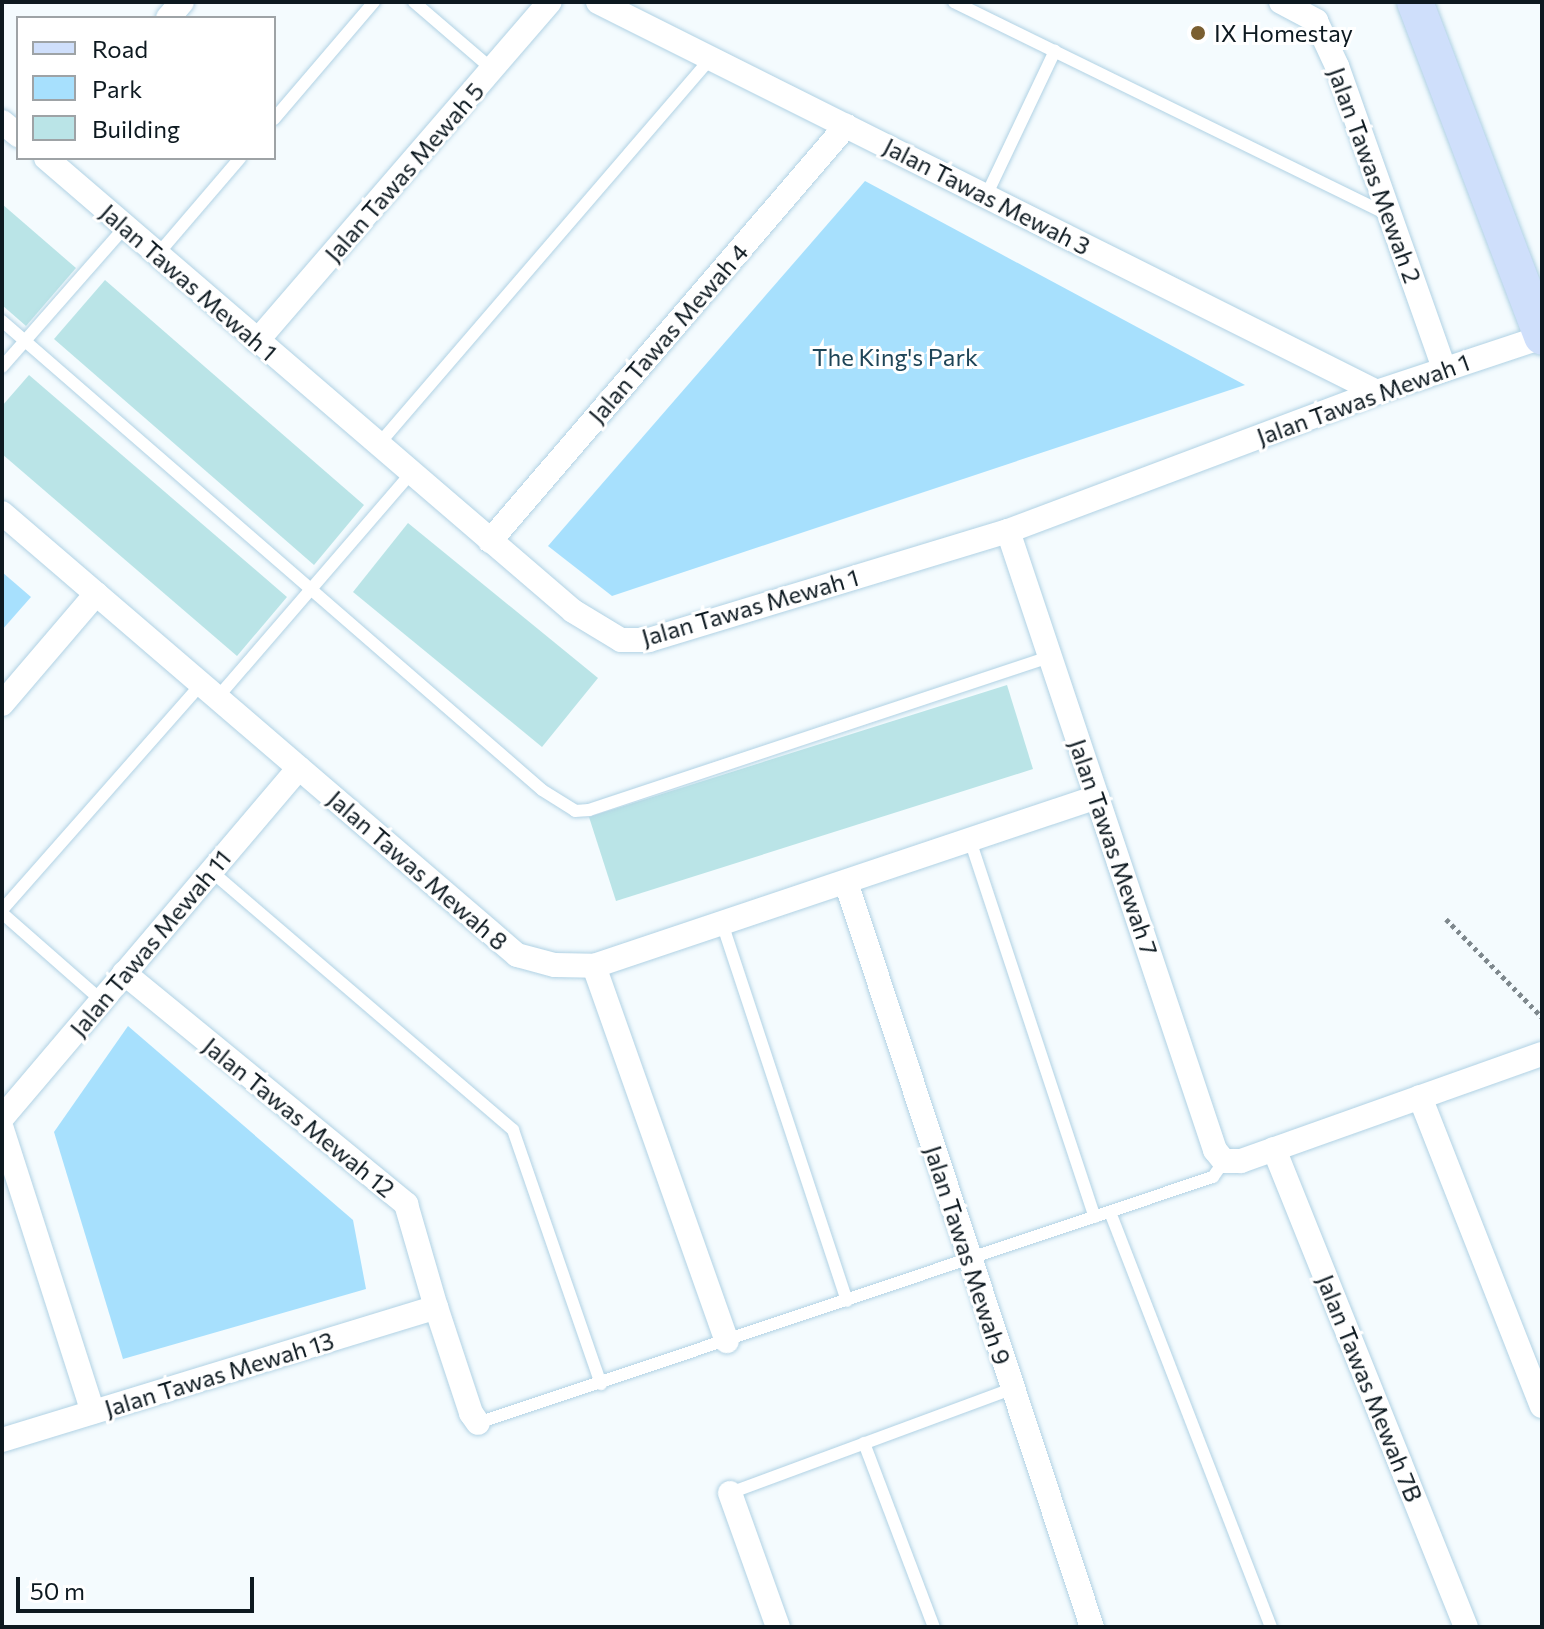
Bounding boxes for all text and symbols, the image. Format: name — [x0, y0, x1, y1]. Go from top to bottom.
legend — [16, 16, 276, 160]
place label: IX Homestay — [1214, 19, 1353, 47]
marker: IX Homestay — [1189, 24, 1207, 42]
text: Road — [92, 34, 148, 63]
street label: Jalan Tawas Mewah 2 — [1323, 63, 1427, 287]
text: Park — [92, 74, 142, 103]
street label: Jalan Tawas Mewah 5 — [318, 76, 490, 268]
text: Building — [92, 114, 180, 143]
street label: Jalan Tawas Mewah 3 — [879, 131, 1095, 261]
street label: Jalan Tawas Mewah 1 — [95, 197, 283, 367]
street label: Jalan Tawas Mewah 4 — [582, 237, 754, 429]
park label: The King's Park — [812, 343, 978, 371]
street label: Jalan Tawas Mewah 1 — [1253, 347, 1473, 451]
street label: Jalan Tawas Mewah 1 — [638, 562, 862, 652]
street label: Jalan Tawas Mewah 7 — [1063, 735, 1165, 959]
street label: Jalan Tawas Mewah 8 — [322, 784, 514, 956]
street label: Jalan Tawas Mewah 11 — [63, 844, 237, 1042]
street label: Jalan Tawas Mewah 12 — [198, 1031, 400, 1203]
street label: Jalan Tawas Mewah 9 — [919, 1142, 1017, 1368]
street label: Jalan Tawas Mewah 7B — [1311, 1270, 1429, 1506]
street label: Jalan Tawas Mewah 13 — [101, 1325, 337, 1423]
scale bar — [20, 1561, 258, 1611]
text: 50 m — [30, 1576, 85, 1605]

